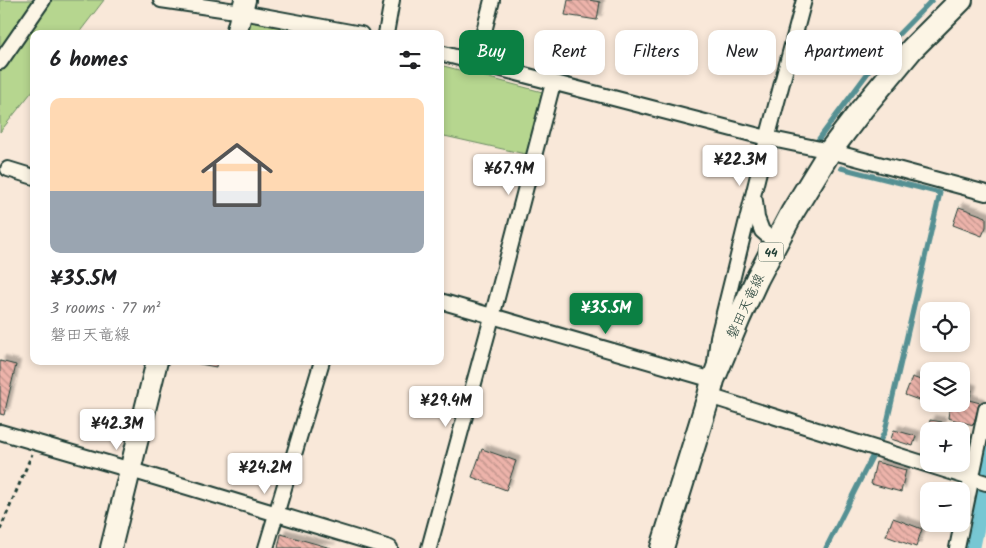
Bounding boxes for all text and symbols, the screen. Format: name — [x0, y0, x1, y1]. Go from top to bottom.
chip: Buy — [459, 30, 524, 75]
chip: Rent — [534, 30, 605, 75]
chip: Filters — [615, 30, 698, 75]
chip: New — [708, 30, 776, 75]
chip: Apartment — [786, 30, 902, 75]
text: 6 homes — [50, 44, 128, 77]
icon: filters — [396, 46, 424, 74]
icon: home — [192, 130, 282, 220]
pin: ¥22.3M — [699, 144, 781, 187]
text: ¥22.3M — [713, 148, 767, 173]
pin: ¥67.9M — [468, 154, 550, 196]
text: ¥67.9M — [484, 157, 534, 182]
road number: 44 — [758, 242, 784, 262]
text: ¥35.5M — [50, 263, 117, 296]
street label: 磐田天竜線 — [721, 270, 771, 343]
pin: ¥35.5M — [565, 292, 647, 335]
text: 3 rooms · 77 m² — [50, 296, 160, 321]
text: ¥35.5M — [581, 296, 631, 321]
map controls — [920, 302, 970, 532]
button: locate — [920, 302, 970, 352]
text: 磐田天竜線 — [50, 323, 130, 348]
button: layers — [920, 362, 970, 412]
pin: ¥29.4M — [405, 386, 487, 428]
text: ¥29.4M — [420, 389, 472, 414]
pin: ¥42.3M — [76, 408, 158, 451]
text: ¥42.3M — [91, 412, 143, 437]
button: + — [920, 422, 970, 472]
pin: ¥24.2M — [224, 452, 306, 495]
text: ¥24.2M — [238, 456, 292, 481]
button: − — [920, 482, 970, 532]

